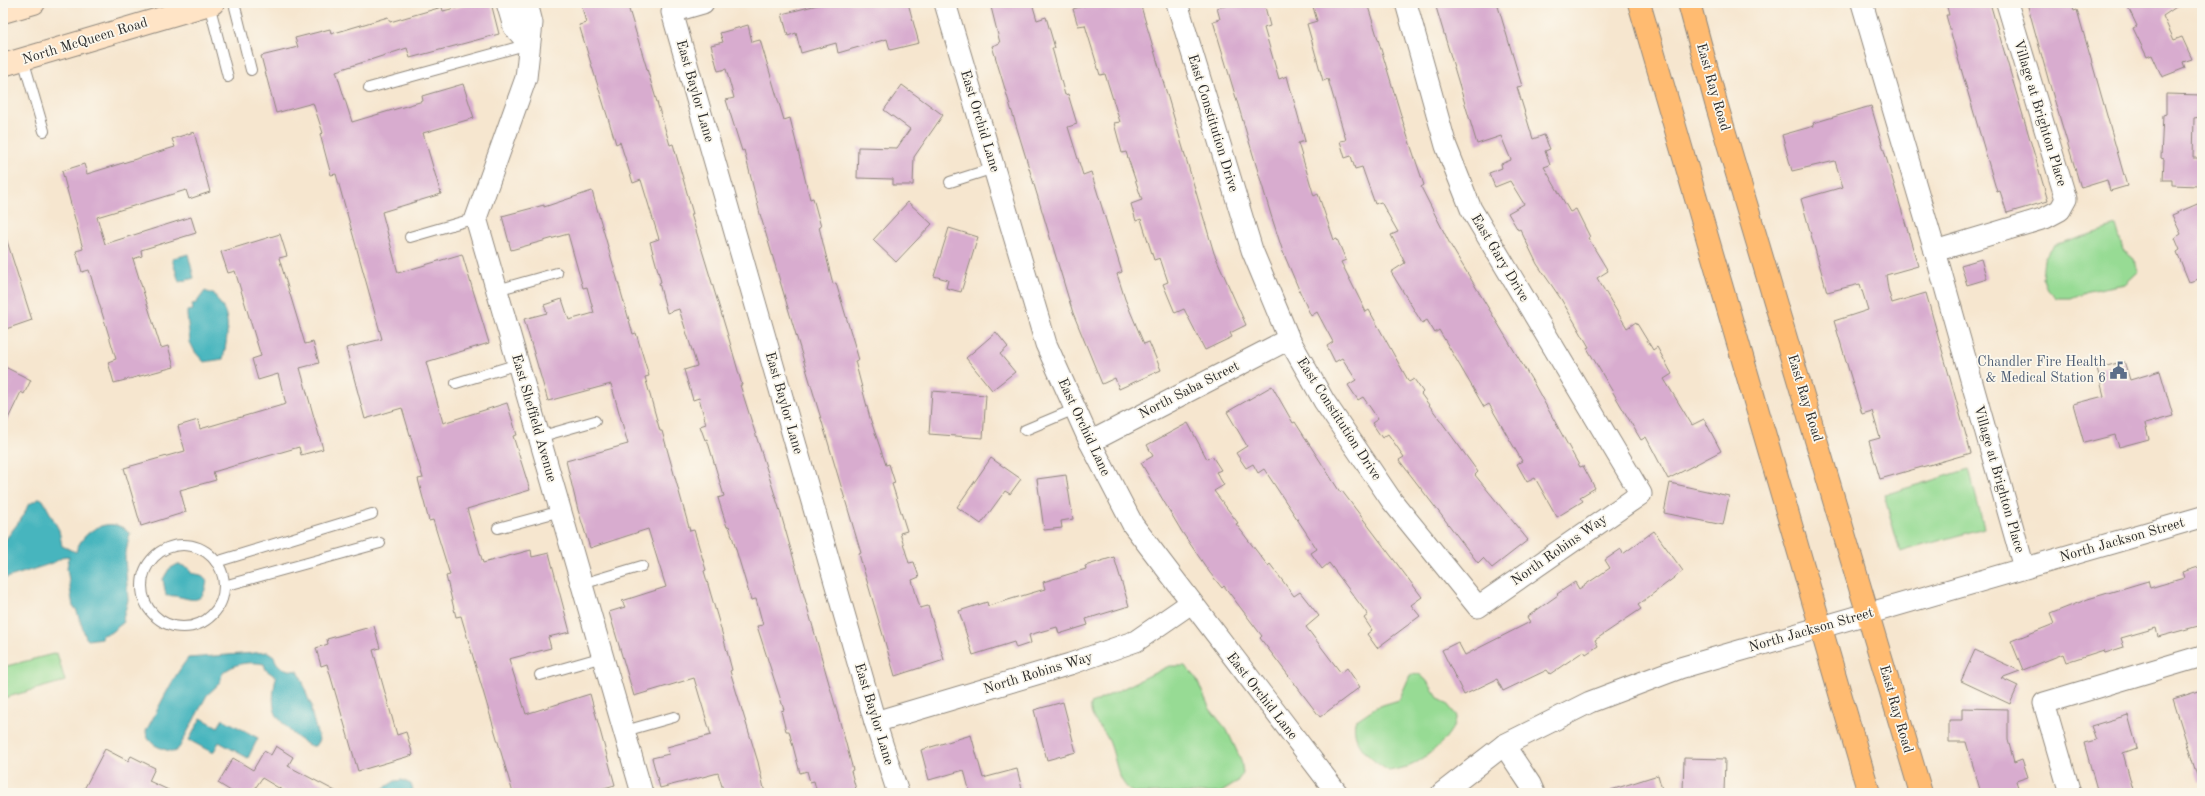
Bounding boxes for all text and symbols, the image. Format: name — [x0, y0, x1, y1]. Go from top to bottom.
street label: North McQueen Road — [21, 15, 149, 67]
street label: East Baylor Lane — [674, 38, 716, 144]
street label: Village at Brighton Place — [2011, 38, 2069, 188]
street label: East Ray Road — [1694, 41, 1732, 133]
street label: East Constitution Drive — [1185, 52, 1241, 194]
street label: East Orchid Lane — [958, 68, 1002, 174]
street label: East Gary Drive — [1468, 212, 1532, 304]
street label: East Baylor Lane — [763, 350, 805, 456]
street label: East Sheffield Avenue — [509, 353, 559, 483]
street label: East Ray Road — [1785, 353, 1825, 443]
street label: East Constitution Drive — [1294, 355, 1384, 483]
place label: Chandler Fire Health & Medical Station 6 — [1977, 355, 2106, 385]
street label: North Saba Street — [1137, 359, 1242, 421]
public building icon: Chandler Fire Health & Medical Station 6 — [2109, 360, 2129, 380]
street label: East Orchid Lane — [1055, 376, 1113, 478]
street label: Village at Brighton Place — [1971, 404, 2027, 554]
street label: North Robins Way — [1509, 511, 1610, 588]
street label: North Jackson Street — [2058, 515, 2186, 565]
street label: North Jackson Street — [1747, 605, 1875, 655]
street label: North Robins Way — [982, 650, 1095, 696]
street label: East Orchid Lane — [1224, 650, 1300, 742]
street label: East Baylor Lane — [852, 661, 896, 767]
street label: East Ray Road — [1877, 663, 1915, 755]

